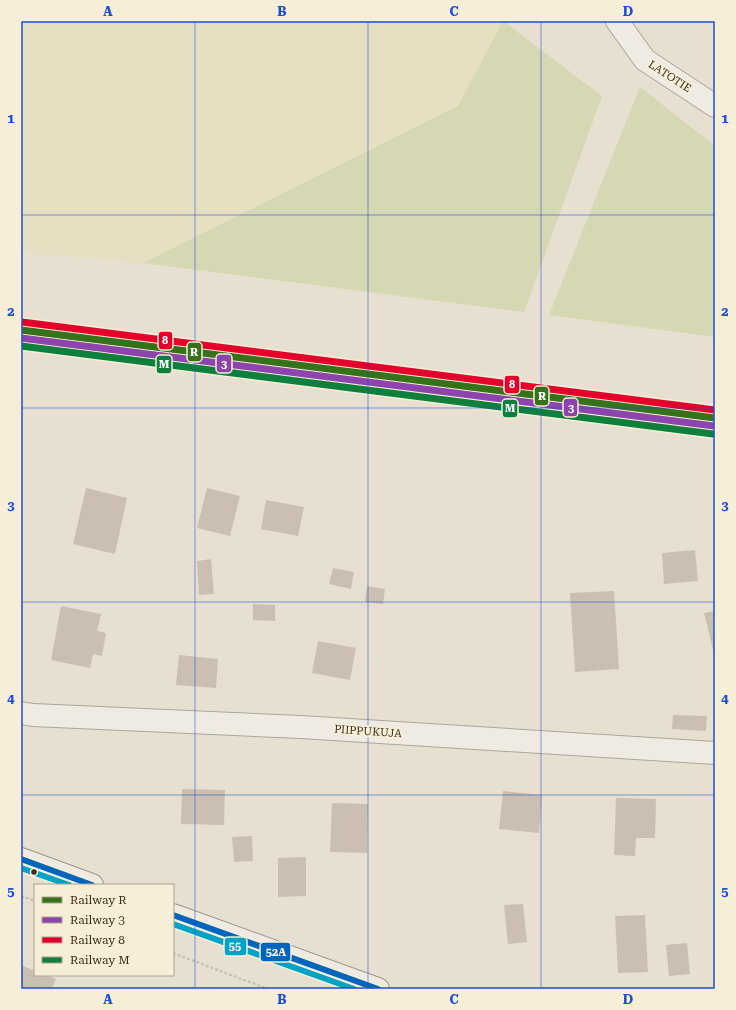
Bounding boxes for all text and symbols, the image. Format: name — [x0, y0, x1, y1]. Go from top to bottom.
text: A — [103, 4, 113, 19]
text: B — [277, 4, 287, 19]
text: C — [449, 4, 459, 19]
text: D — [623, 4, 633, 19]
street label: LATOTIE — [646, 58, 694, 95]
text: 1 — [7, 111, 15, 126]
text: 1 — [721, 111, 729, 126]
text: 2 — [7, 304, 15, 319]
text: 2 — [721, 304, 729, 319]
line badge: 8 — [158, 331, 173, 350]
text: 8 — [162, 334, 168, 347]
line badge: R — [187, 342, 202, 362]
text: R — [190, 346, 198, 359]
line badge: 3 — [216, 354, 232, 373]
line badge: M — [156, 355, 172, 374]
text: M — [159, 358, 170, 371]
text: 3 — [221, 358, 227, 371]
line badge: 8 — [504, 375, 520, 394]
text: 8 — [509, 378, 515, 391]
line badge: R — [534, 386, 549, 406]
text: R — [538, 390, 546, 403]
line badge: 3 — [563, 398, 578, 417]
line badge: M — [502, 399, 518, 418]
text: M — [505, 402, 516, 415]
text: 3 — [568, 402, 574, 415]
text: 3 — [7, 498, 15, 513]
text: 3 — [721, 498, 729, 513]
text: 4 — [7, 691, 15, 706]
text: 4 — [721, 691, 729, 706]
street label: PIIPPUKUJA — [334, 723, 403, 740]
unlabelled marker — [29, 867, 39, 877]
text: 5 — [7, 884, 15, 899]
legend — [34, 884, 174, 976]
text: 5 — [721, 884, 729, 899]
text: Railway R — [70, 893, 127, 907]
text: Railway 3 — [70, 913, 125, 927]
text: Railway 8 — [70, 933, 125, 947]
line badge: 55 — [224, 937, 247, 956]
text: 55 — [229, 940, 241, 953]
line badge: 52A — [260, 942, 291, 962]
text: 52A — [266, 946, 286, 959]
text: Railway M — [70, 953, 130, 967]
text: A — [103, 992, 113, 1007]
text: B — [277, 992, 287, 1007]
text: C — [449, 992, 459, 1007]
text: D — [623, 992, 633, 1007]

